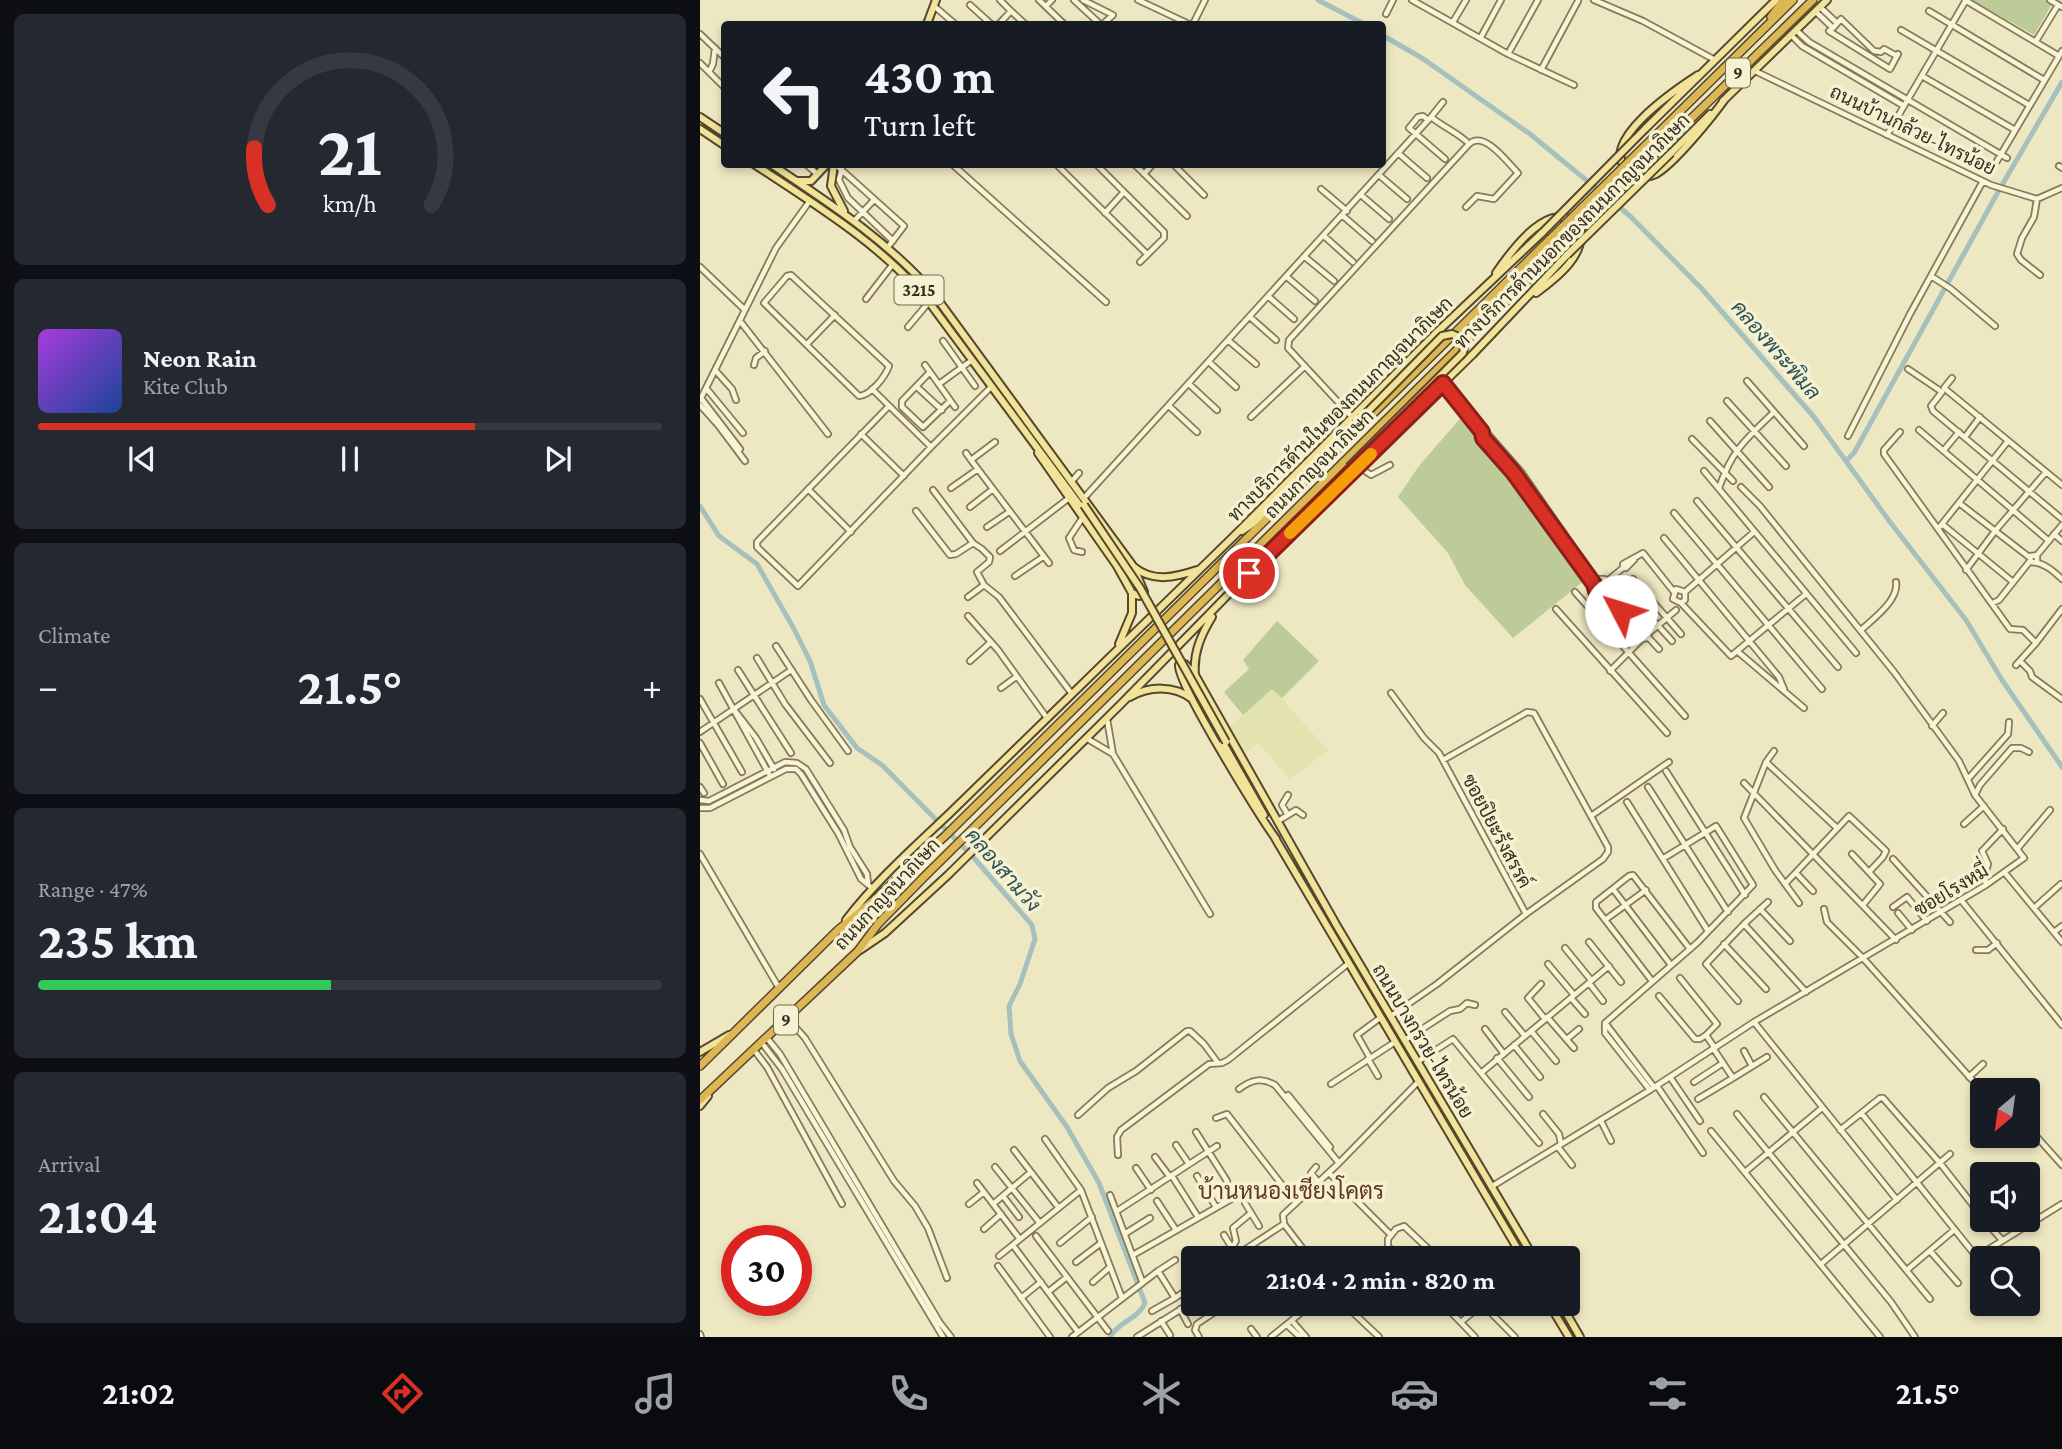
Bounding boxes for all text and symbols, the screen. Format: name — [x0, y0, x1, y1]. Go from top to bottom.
icon: left — [749, 49, 840, 140]
text: 430 m — [864, 49, 995, 104]
road number: 9 — [1726, 58, 1750, 88]
street label: ถนนบ้านกล้วย-ไทรน้อย — [1827, 79, 2000, 179]
text: Turn left — [864, 107, 975, 143]
street label: ทางบริการด้านนอกของถนนกาญจนาภิเษก — [1450, 109, 1694, 353]
text: 21 — [318, 111, 382, 192]
text: km/h — [323, 190, 377, 217]
road number: 3215 — [894, 276, 944, 304]
street label: ทางบริการด้านในของถนนกาญจนาภิเษก — [1223, 292, 1457, 526]
water label: คลองพระพิมล — [1726, 296, 1826, 404]
text: Neon Rain — [143, 344, 257, 373]
text: Kite Club — [143, 373, 228, 399]
street label: ถนนกาญจนาภิเษก — [1260, 405, 1378, 523]
icon: previous — [123, 440, 161, 478]
icon: pause — [331, 440, 369, 478]
icon: next — [539, 440, 577, 478]
pin — [1219, 543, 1279, 603]
icon: arrive — [1230, 554, 1268, 592]
position arrow — [1584, 574, 1658, 648]
text: Climate — [38, 622, 110, 648]
text: 21.5° — [298, 657, 403, 715]
text: − — [38, 665, 58, 707]
text: + — [642, 665, 662, 707]
street label: ซอยปิยะรังสรรค์ — [1458, 770, 1538, 892]
water label: คลองสามวัง — [960, 824, 1046, 916]
street label: ถนนกาญจนาภิเษก — [830, 834, 945, 955]
street label: ซอยโรงหมี่ — [1907, 854, 1992, 920]
text: Range · 47% — [38, 876, 148, 902]
text: 235 km — [38, 911, 198, 969]
street label: ถนนบางกรวย-ไทรน้อย — [1369, 959, 1479, 1122]
road number: 9 — [774, 1006, 798, 1035]
north arrow — [1970, 1078, 2040, 1148]
map controls — [1970, 1078, 2040, 1316]
text: Arrival — [38, 1151, 101, 1177]
button: sound — [1970, 1162, 2040, 1232]
district label: บ้านหนองเชียงโคตร — [1198, 1175, 1384, 1204]
text: 21:04 — [38, 1186, 158, 1244]
speed limit sign: 30 — [721, 1225, 812, 1316]
button: search — [1970, 1246, 2040, 1316]
text: 21:04 · 2 min · 820 m — [1266, 1266, 1495, 1295]
icon: directions — [378, 1369, 427, 1418]
icon: music — [631, 1369, 680, 1418]
icon: phone — [884, 1369, 933, 1418]
icon: climate — [1137, 1369, 1186, 1418]
icon: car — [1390, 1369, 1439, 1418]
icon: filters — [1643, 1369, 1692, 1418]
text: 21:02 — [102, 1375, 175, 1411]
text: 21.5° — [1895, 1375, 1960, 1411]

